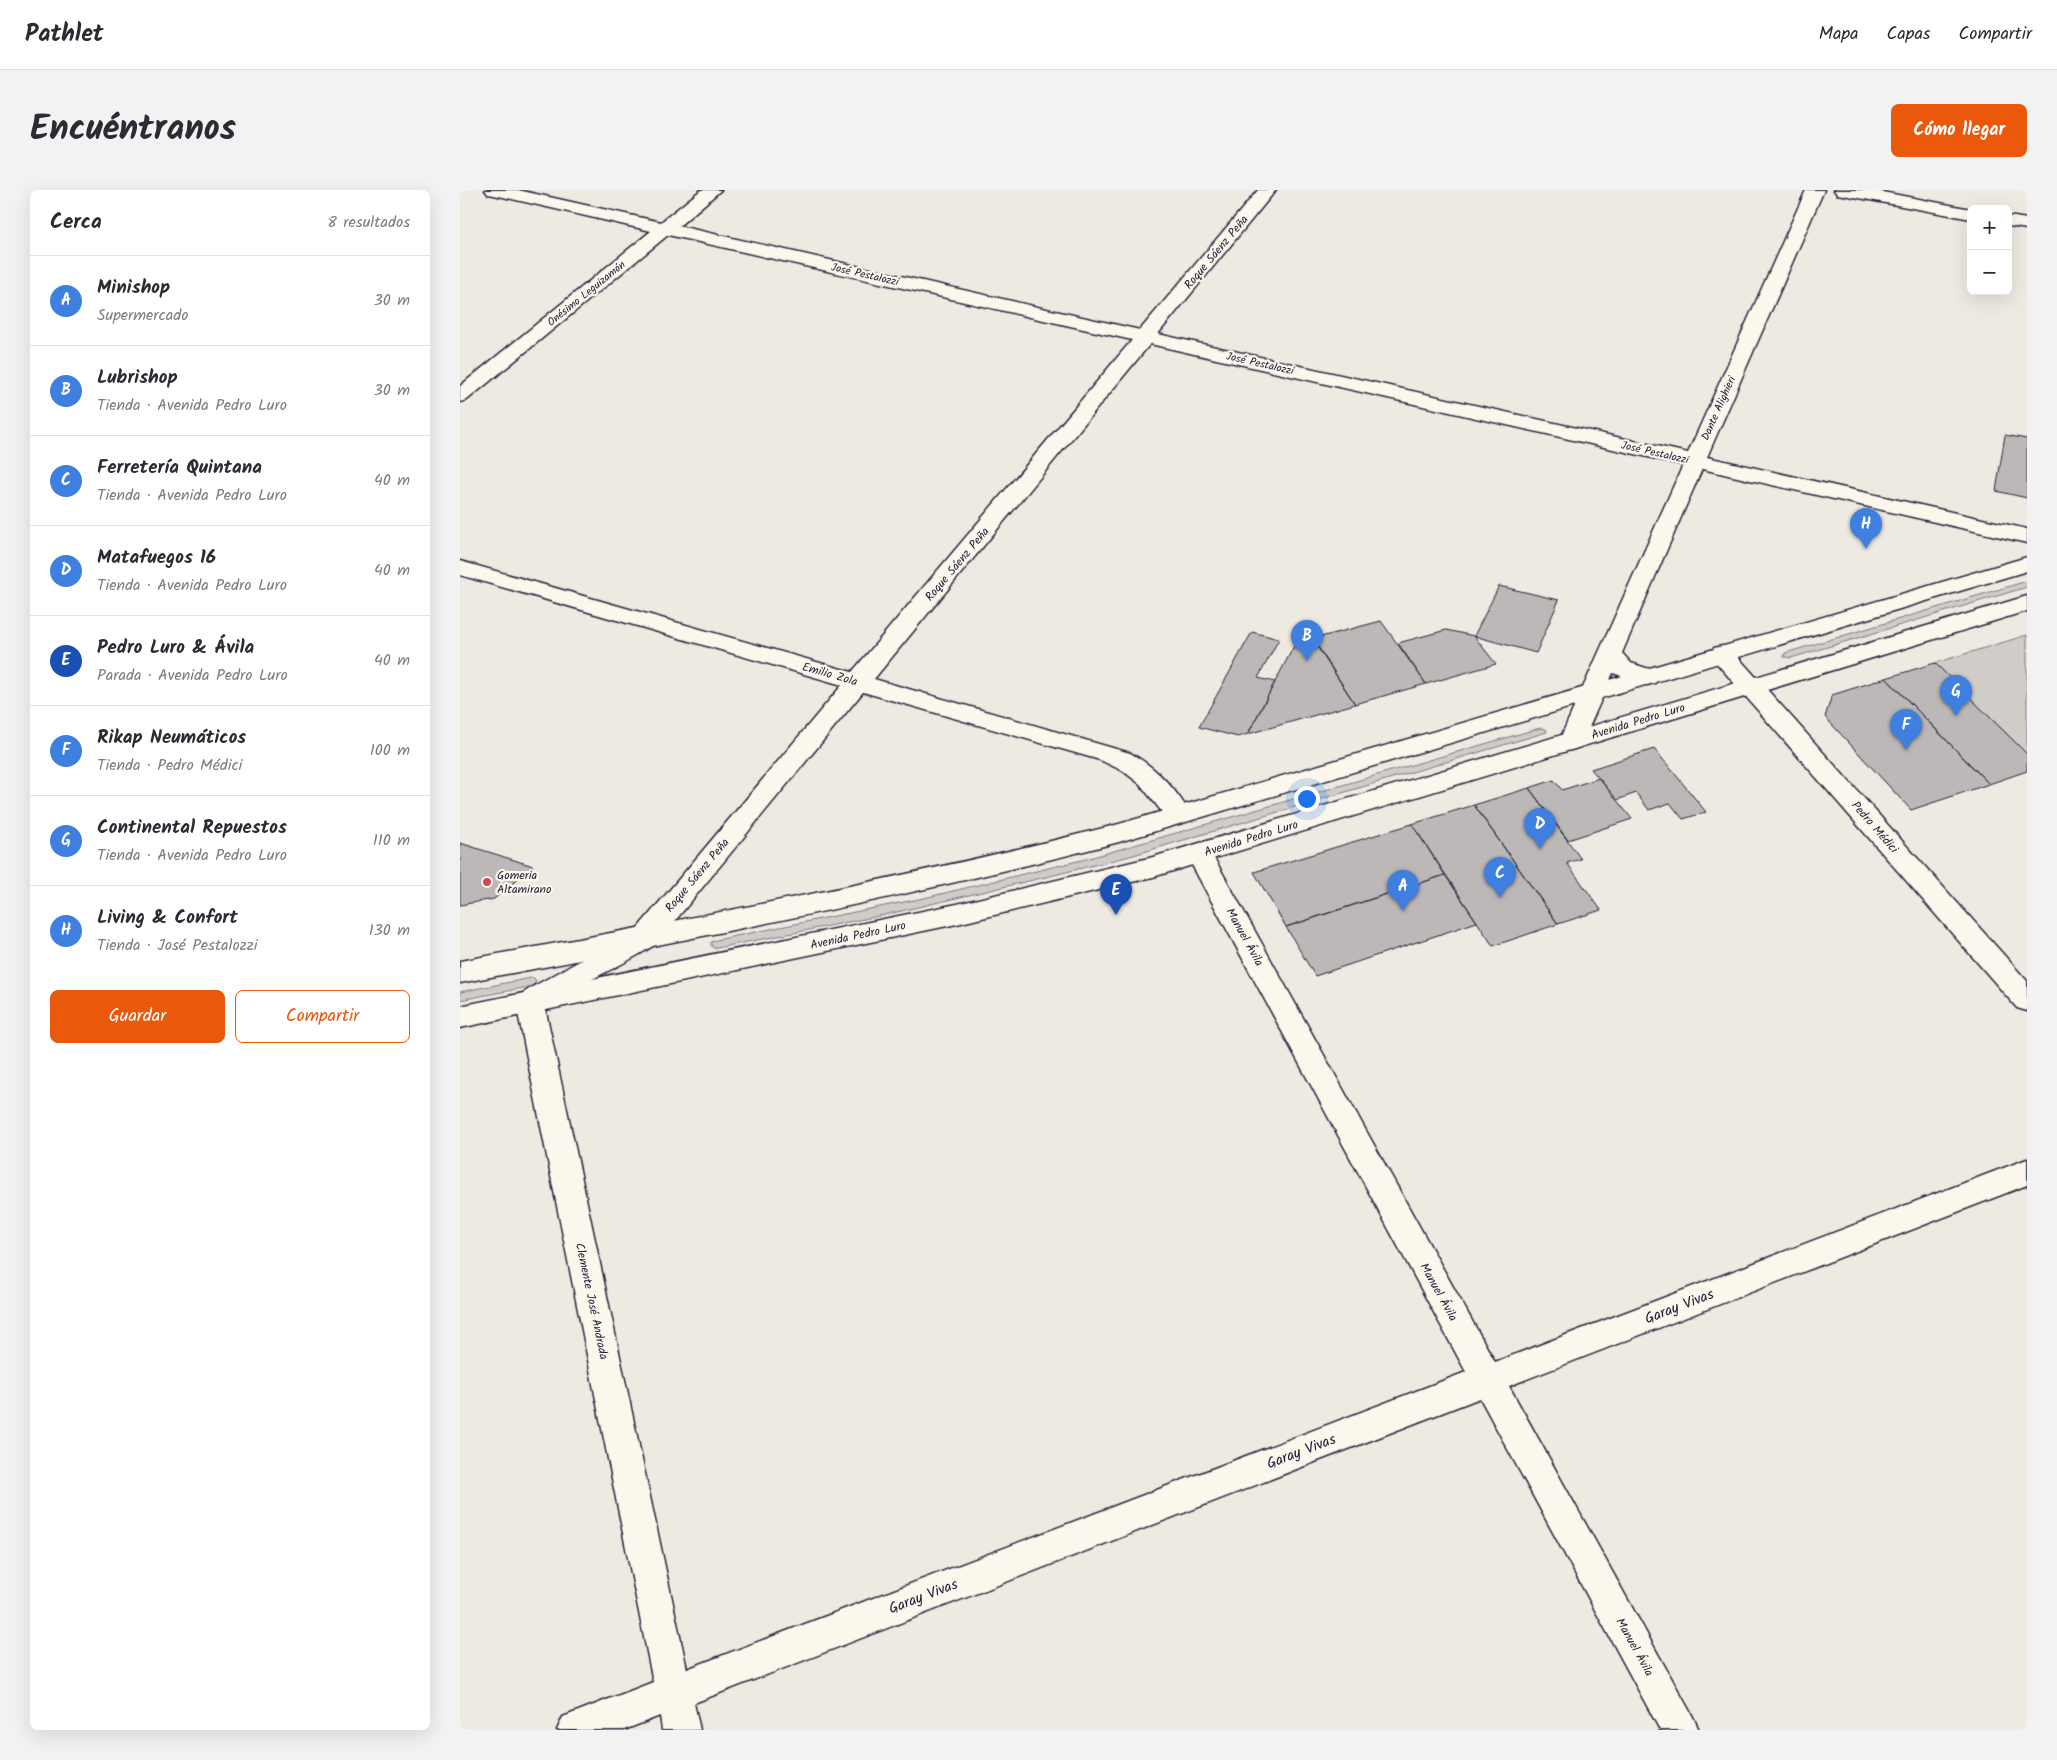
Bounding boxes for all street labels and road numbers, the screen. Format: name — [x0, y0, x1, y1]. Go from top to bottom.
street label: Roque Sáenz Peña — [1180, 211, 1253, 294]
street label: Onésimo Leguizamón — [543, 256, 630, 331]
street label: José Pestalozzi — [829, 258, 901, 292]
street label: José Pestalozzi — [1224, 347, 1296, 381]
street label: Dante Alighieri — [1697, 373, 1741, 443]
street label: José Pestalozzi — [1619, 436, 1691, 470]
street label: Roque Sáenz Peña — [921, 523, 994, 606]
street label: Emilio Zola — [800, 658, 860, 692]
street label: Avenida Pedro Luro — [1589, 698, 1687, 745]
street label: Pedro Médici — [1846, 797, 1903, 859]
street label: Avenida Pedro Luro — [1202, 815, 1300, 862]
street label: Roque Sáenz Peña — [661, 834, 734, 917]
street label: Manuel Ávila — [1221, 905, 1269, 970]
street label: Avenida Pedro Luro — [809, 916, 908, 955]
street label: Clemente José Andrada — [570, 1241, 613, 1362]
street label: Manuel Ávila — [1415, 1260, 1463, 1325]
street label: Garay Vivas — [1641, 1283, 1718, 1331]
street label: Garay Vivas — [1263, 1428, 1340, 1476]
street label: Garay Vivas — [885, 1573, 962, 1621]
street label: Manuel Ávila — [1611, 1615, 1659, 1680]

